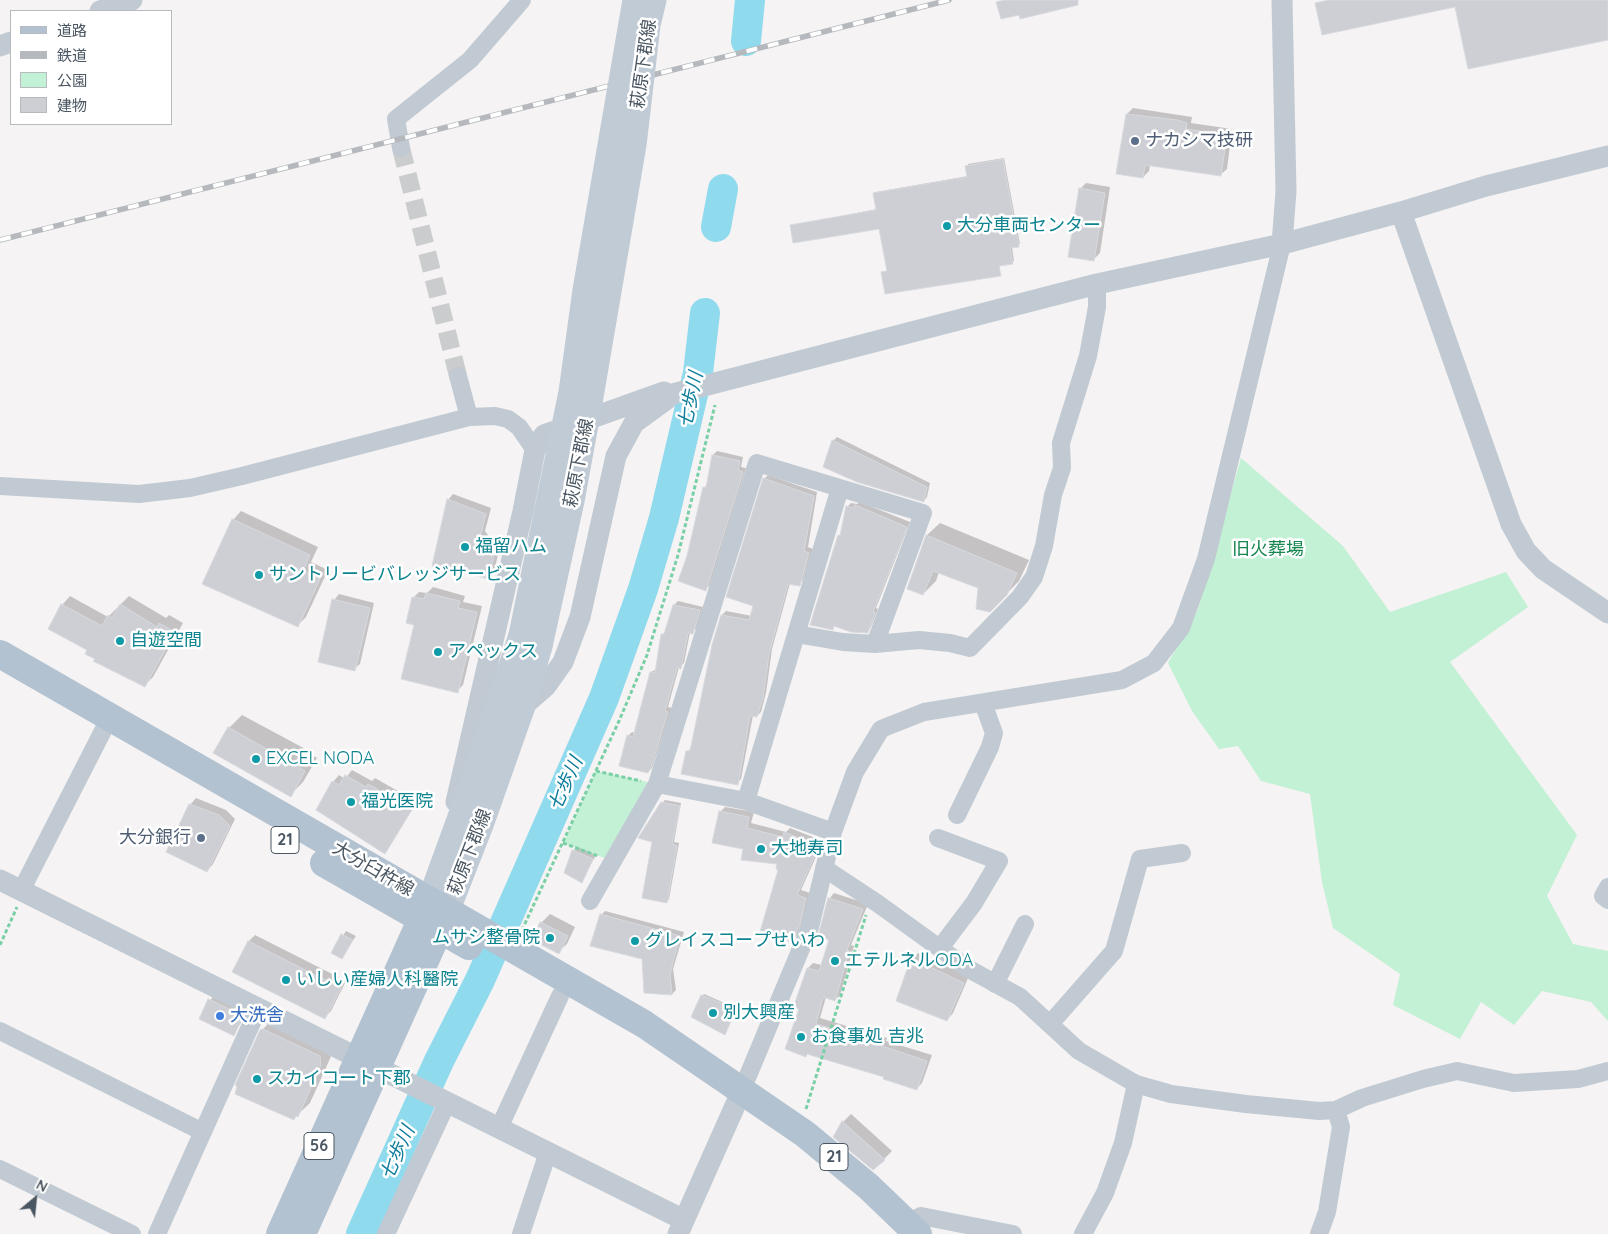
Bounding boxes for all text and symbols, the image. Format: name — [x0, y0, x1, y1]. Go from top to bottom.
legend — [10, 10, 172, 125]
street label: 萩原下郡線 — [627, 18, 661, 110]
text: 道路 — [57, 21, 87, 40]
text: 鉄道 — [57, 46, 87, 65]
text: 公園 — [57, 71, 87, 90]
text: 建物 — [57, 96, 87, 115]
place label: ナカシマ技研 — [1145, 130, 1253, 152]
marker: ナカシマ技研 — [1129, 135, 1141, 147]
place label: 大分車両センター — [957, 215, 1101, 237]
marker: 大分車両センター — [941, 220, 953, 232]
water label: 七歩川 — [674, 370, 708, 430]
street label: 萩原下郡線 — [560, 417, 598, 509]
place label: 福留ハム — [475, 536, 547, 558]
park label: 旧火葬場 — [1232, 539, 1304, 561]
marker: 福留ハム — [459, 541, 471, 553]
place label: サントリービバレッジサービス — [269, 564, 521, 586]
marker: サントリービバレッジサービス — [253, 569, 265, 581]
place label: 自遊空間 — [130, 630, 202, 652]
marker: 自遊空間 — [114, 635, 126, 647]
place label: アペックス — [448, 641, 538, 663]
marker: アペックス — [432, 646, 444, 658]
place label: EXCEL NODA — [266, 748, 375, 770]
marker: EXCEL NODA — [250, 753, 262, 765]
water label: 七歩川 — [544, 753, 588, 815]
place label: 福光医院 — [361, 791, 433, 813]
marker: 福光医院 — [345, 796, 357, 808]
street label: 萩原下郡線 — [444, 806, 496, 898]
road number: 21 — [271, 826, 299, 854]
place label: 大分銀行 — [119, 827, 191, 849]
marker: 大分銀行 — [195, 832, 207, 844]
street label: 大分臼杵線 — [329, 837, 417, 901]
place label: 大地寿司 — [771, 838, 843, 860]
marker: 大地寿司 — [755, 843, 767, 855]
place label: ムサシ整骨院 — [432, 927, 540, 949]
place label: グレイスコープせいわ — [645, 930, 825, 952]
marker: ムサシ整骨院 — [544, 932, 556, 944]
marker: グレイスコープせいわ — [629, 935, 641, 947]
place label: エテルネルODA — [845, 950, 973, 972]
marker: エテルネルODA — [829, 955, 841, 967]
place label: いしい産婦人科醫院 — [296, 969, 458, 991]
marker: いしい産婦人科醫院 — [280, 974, 292, 986]
place label: 別大興産 — [723, 1002, 795, 1024]
place label: 大洗舎 — [230, 1005, 284, 1027]
marker: 別大興産 — [707, 1007, 719, 1019]
marker: 大洗舎 — [214, 1010, 226, 1022]
place label: お食事処 吉兆 — [811, 1026, 924, 1048]
marker: お食事処 吉兆 — [795, 1031, 807, 1043]
place label: スカイコート下郡 — [267, 1068, 411, 1090]
marker: スカイコート下郡 — [251, 1073, 263, 1085]
water label: 七歩川 — [376, 1122, 420, 1184]
road number: 56 — [304, 1132, 334, 1160]
road number: 21 — [820, 1144, 848, 1170]
north arrow — [10, 1174, 60, 1224]
text: N — [33, 1175, 51, 1196]

